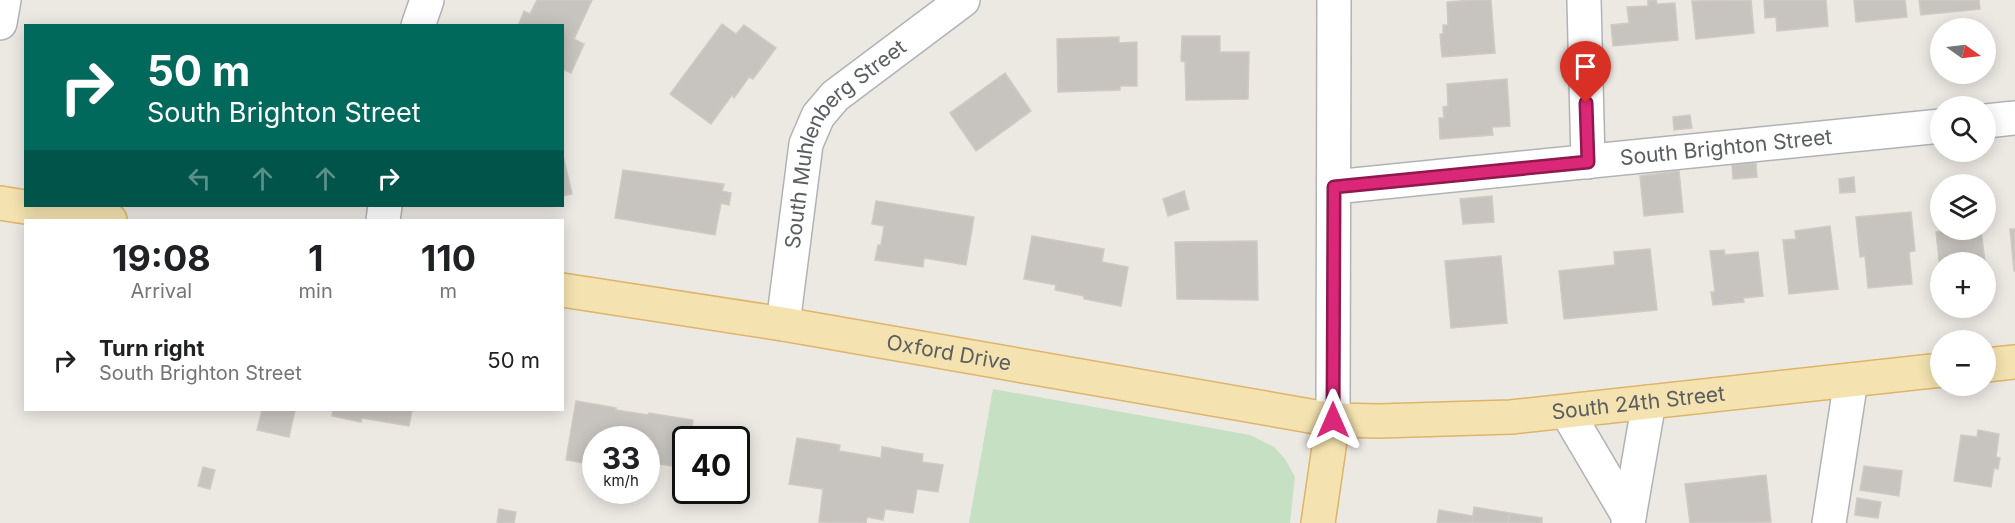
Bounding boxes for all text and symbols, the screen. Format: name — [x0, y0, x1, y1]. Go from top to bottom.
north arrow — [1930, 18, 1996, 84]
map controls — [1930, 18, 1996, 396]
street label: South Muhlenberg Street — [780, 34, 911, 250]
pin — [1560, 41, 1611, 103]
text: 50 m — [147, 45, 250, 96]
icon: right — [48, 48, 126, 126]
icon: arrive — [1569, 50, 1602, 83]
text: South Brighton Street — [147, 96, 421, 129]
button: search — [1930, 96, 1996, 162]
street label: South Brighton Street — [1619, 124, 1833, 170]
icon: left — [183, 162, 216, 195]
icon: ahead — [246, 162, 279, 195]
icon: ahead — [309, 162, 342, 195]
icon: right — [372, 162, 405, 195]
button: layers — [1930, 174, 1996, 240]
text: 19:08 — [112, 236, 211, 280]
text: 1 — [308, 236, 323, 280]
text: 110 — [421, 236, 476, 280]
button: + — [1930, 252, 1996, 318]
text: Arrival — [131, 279, 192, 303]
text: min — [299, 279, 333, 303]
text: m — [440, 279, 457, 303]
street label: Oxford Drive — [885, 329, 1013, 376]
button: − — [1930, 330, 1996, 396]
text: Turn right — [99, 335, 205, 361]
icon: right — [48, 344, 81, 377]
text: 50 m — [487, 347, 540, 373]
text: South Brighton Street — [99, 361, 302, 385]
street label: South 24th Street — [1550, 381, 1726, 424]
position arrow — [1301, 388, 1365, 452]
speed limit sign: 40 — [672, 426, 750, 504]
text: 33 — [602, 440, 640, 476]
text: km/h — [603, 471, 639, 490]

